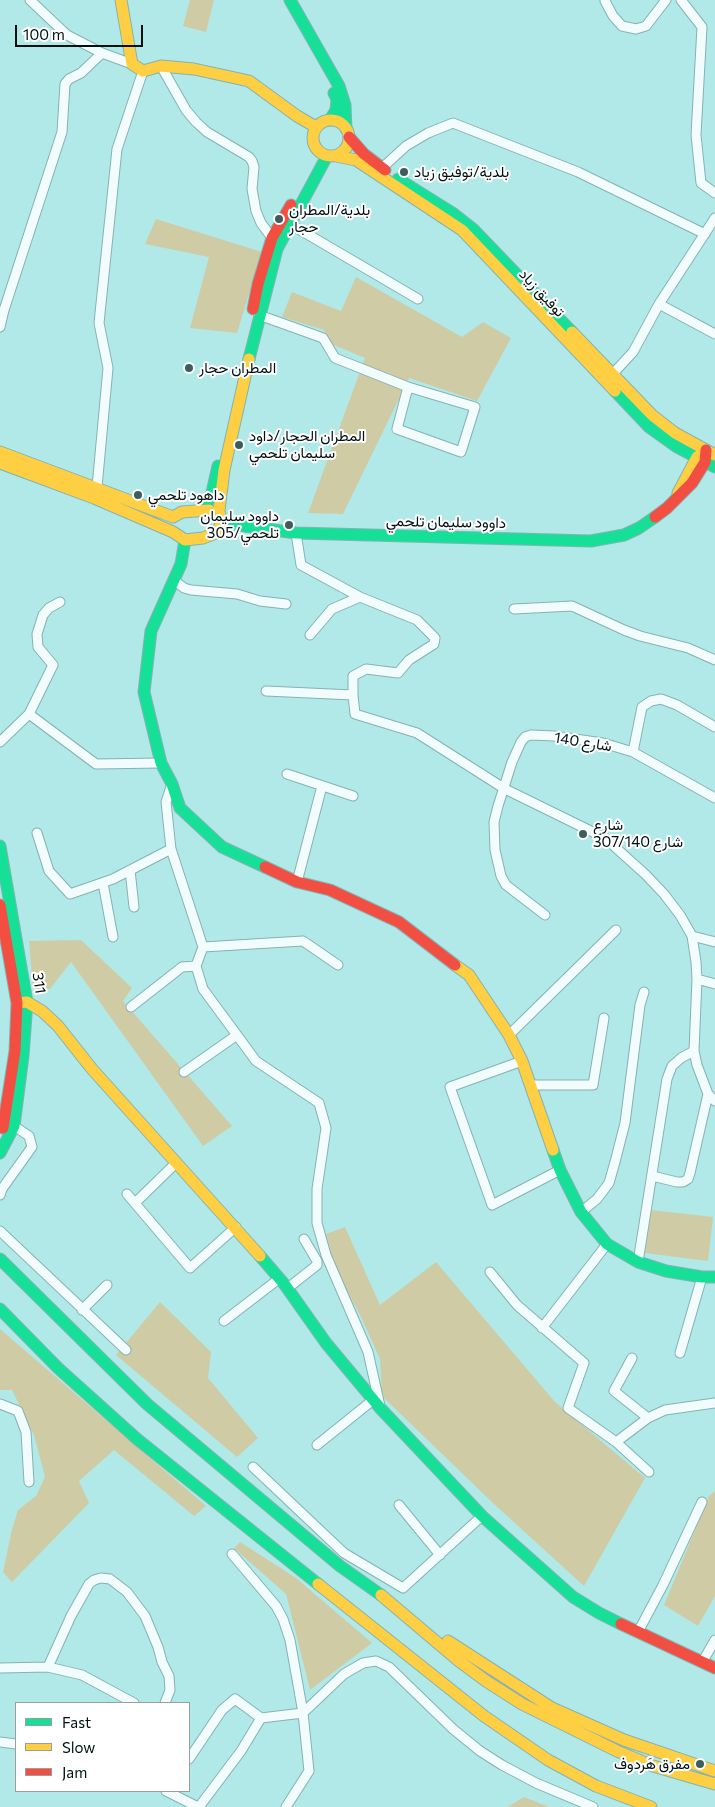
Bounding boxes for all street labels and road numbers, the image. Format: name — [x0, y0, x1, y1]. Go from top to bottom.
street label: توفيق زياد — [515, 265, 569, 321]
street label: داوود سليمان تلحمي — [386, 512, 506, 532]
street label: شارع 140 — [553, 729, 613, 755]
street label: 311 — [28, 971, 50, 995]

